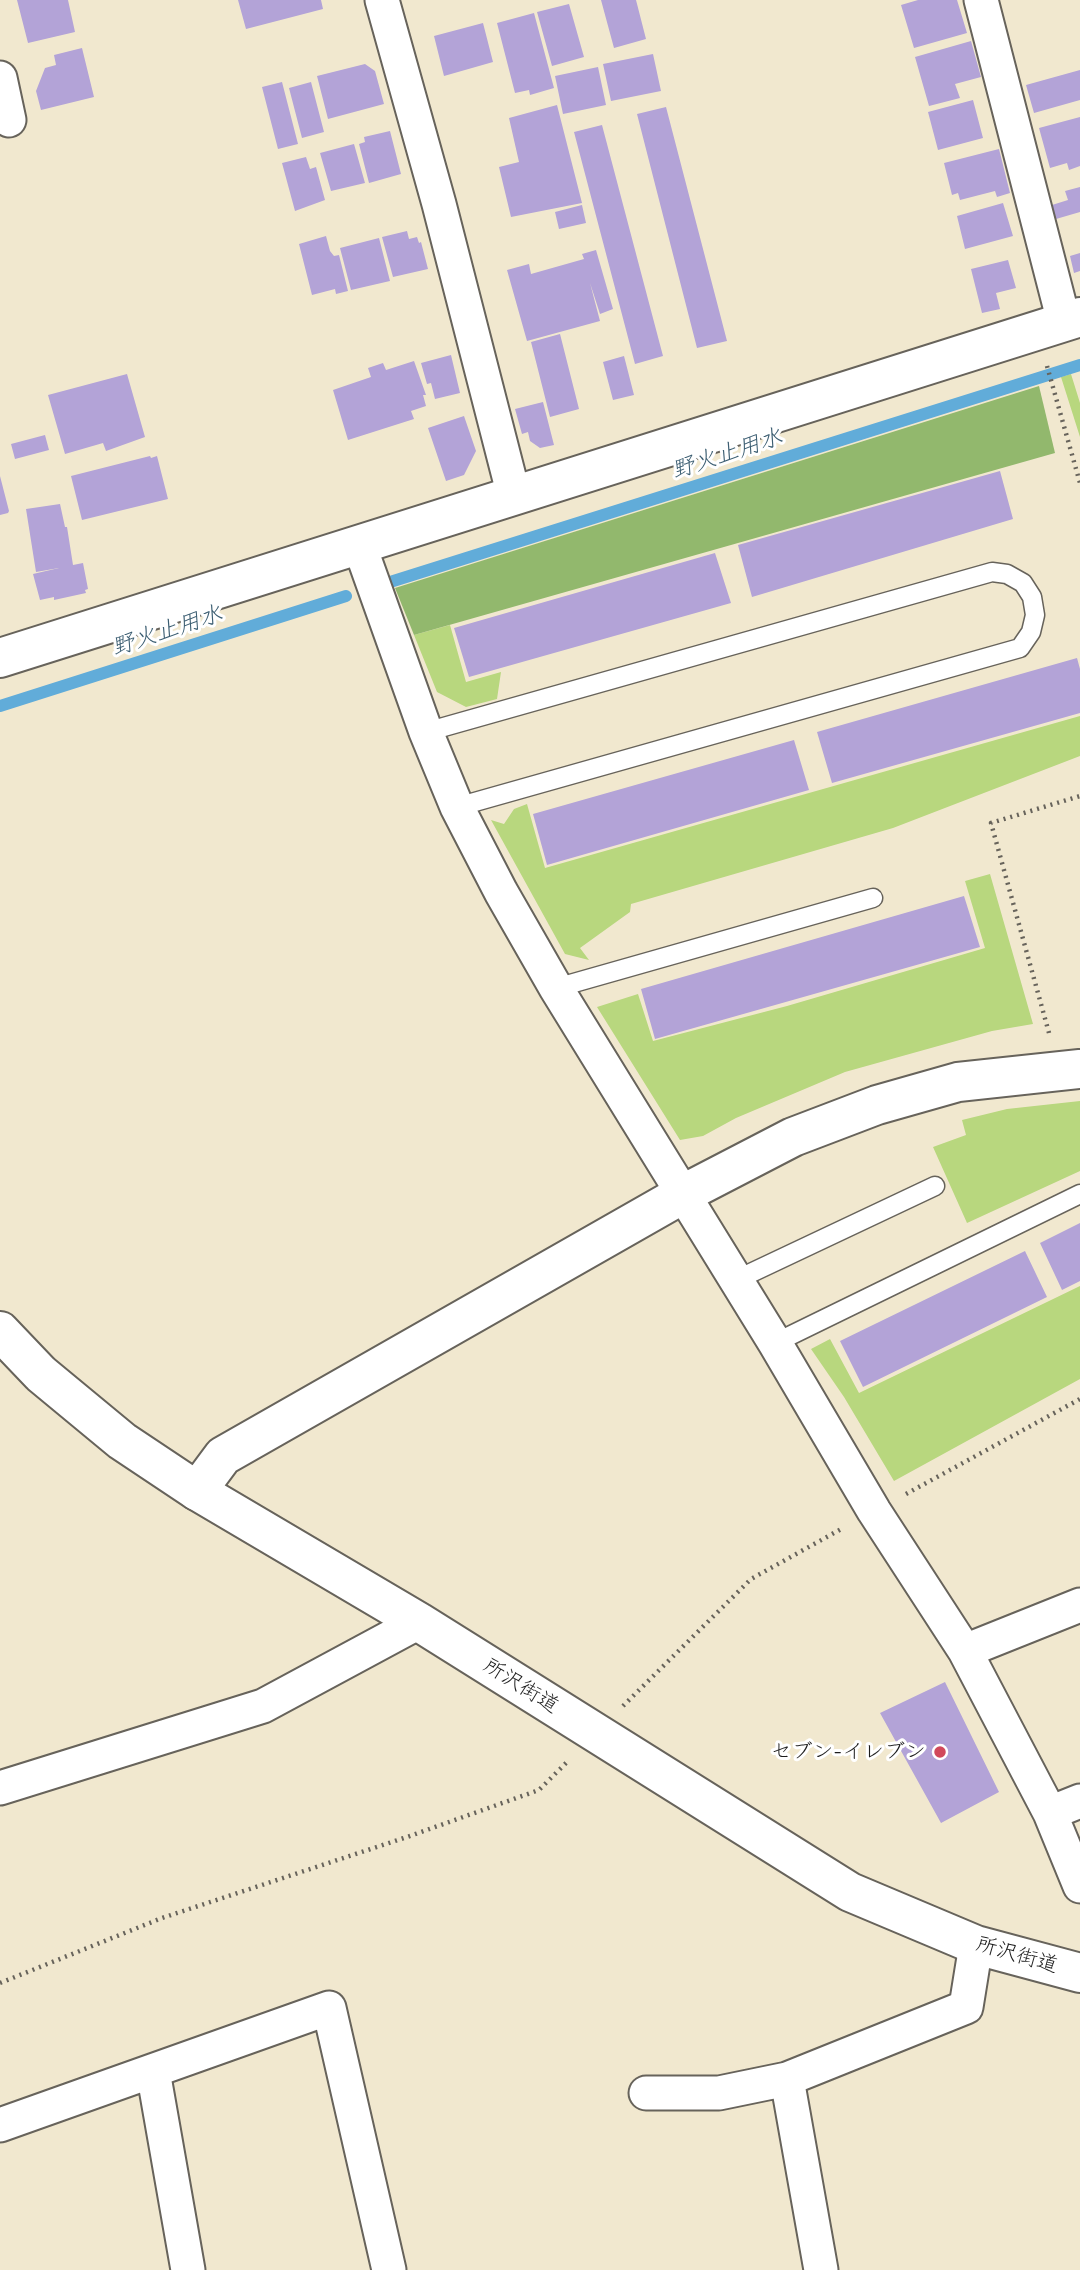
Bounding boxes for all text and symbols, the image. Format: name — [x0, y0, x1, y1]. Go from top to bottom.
water label: 野火止用水 — [668, 423, 786, 485]
water label: 野火止用水 — [108, 600, 226, 662]
street label: 所沢街道 — [479, 1653, 563, 1719]
place label: セブン-イレブン — [771, 1739, 926, 1765]
marker: セブン-イレブン — [932, 1744, 948, 1760]
street label: 所沢街道 — [973, 1931, 1061, 1979]

